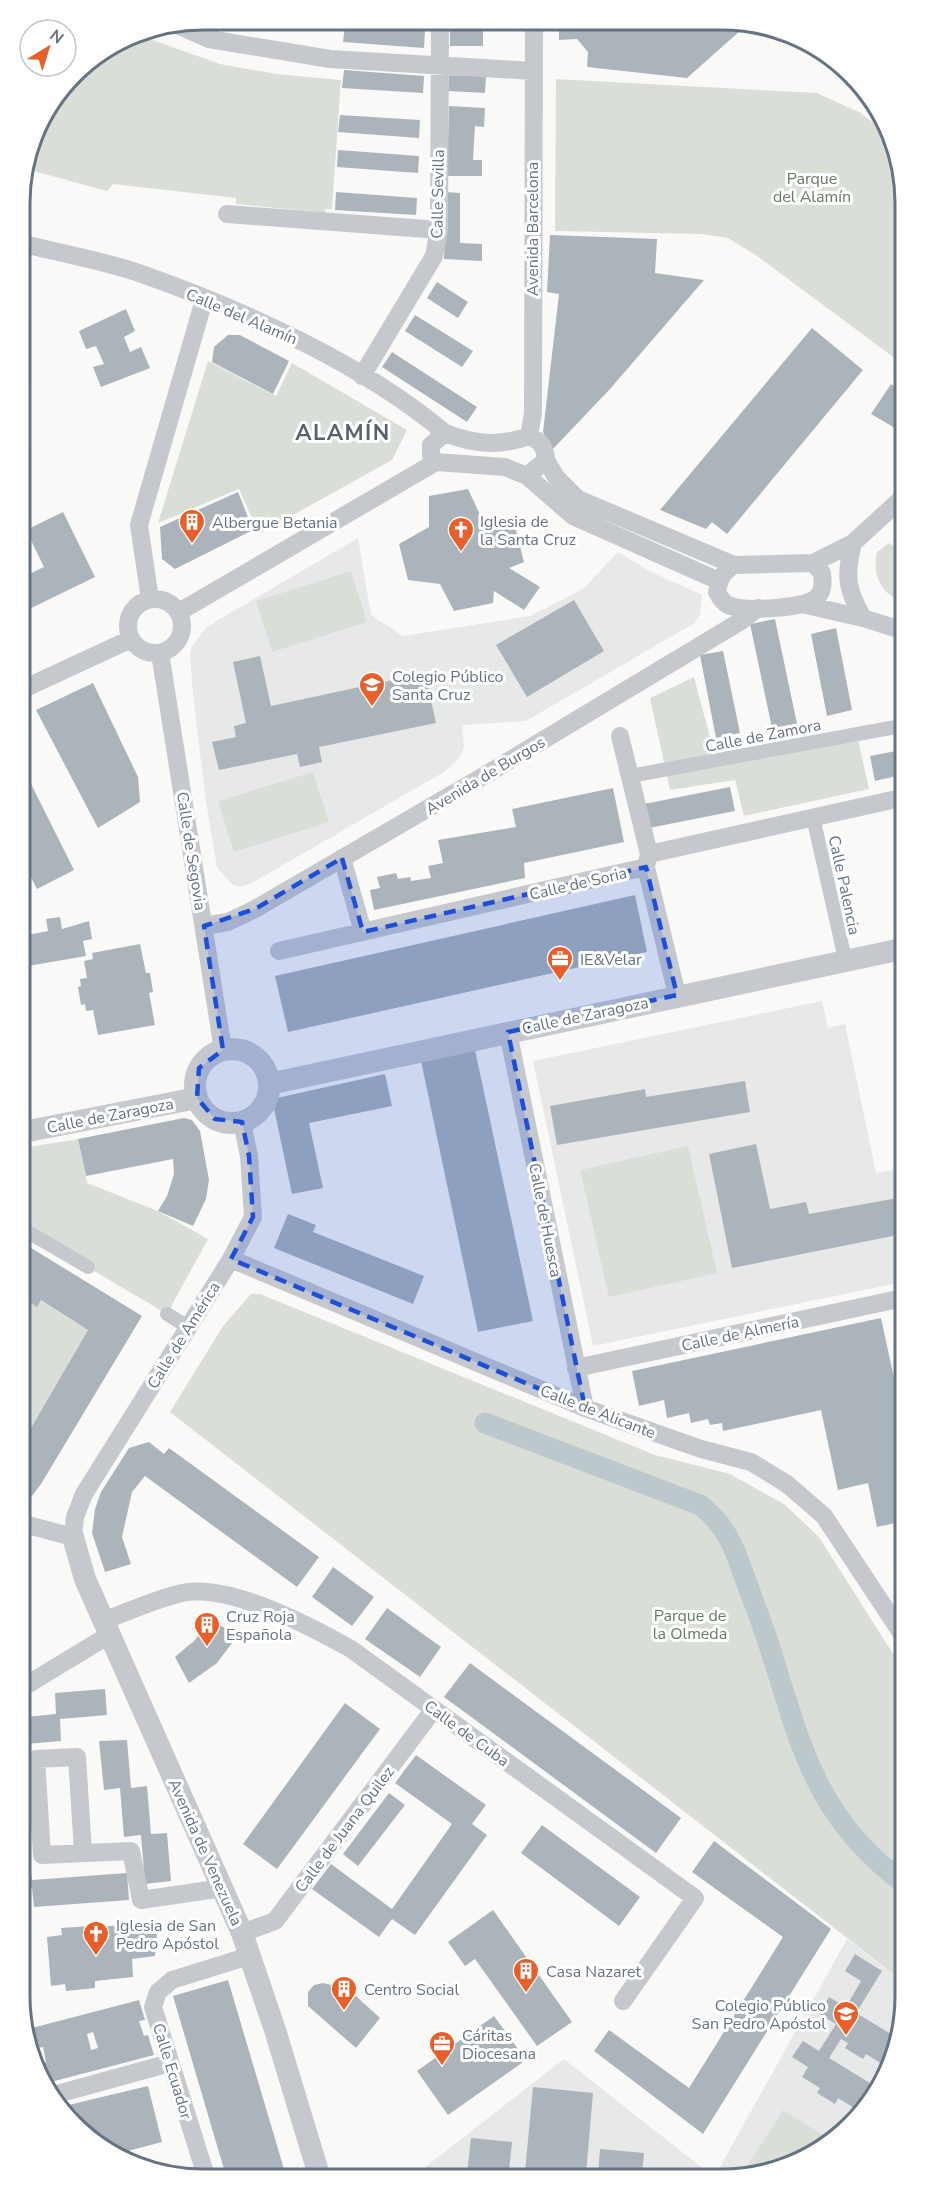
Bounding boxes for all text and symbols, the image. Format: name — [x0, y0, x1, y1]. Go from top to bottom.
north arrow — [18, 18, 78, 78]
text: N — [45, 25, 68, 49]
street label: Calle Sevilla — [426, 149, 450, 239]
street label: Avenida Barcelona — [522, 162, 544, 296]
park label: Parque del Alamín — [773, 168, 851, 208]
street label: Calle del Alamín — [183, 284, 301, 350]
district label: ALAMÍN — [295, 418, 391, 448]
building icon: Albergue Betania — [177, 507, 207, 545]
place label: Iglesia de la Santa Cruz — [480, 511, 576, 551]
place label: Albergue Betania — [212, 512, 338, 534]
church icon: Iglesia de la Santa Cruz — [446, 515, 476, 553]
place label: Colegio Público Santa Cruz — [392, 666, 503, 706]
school or university icon: Colegio Público Santa Cruz — [357, 670, 387, 708]
street label: Calle de Zamora — [703, 714, 823, 758]
street label: Avenida de Burgos — [422, 731, 549, 820]
street label: Calle de Segovia — [171, 790, 211, 912]
street label: Calle Palencia — [823, 833, 865, 937]
street label: Calle de Soria — [527, 862, 629, 906]
office icon: IE&Velar — [545, 944, 575, 982]
place label: IE&Velar — [580, 949, 642, 971]
street label: Calle de Zaragoza — [520, 992, 650, 1040]
street label: Calle de Zaragoza — [45, 1093, 176, 1139]
street label: Calle de Huesca — [523, 1161, 567, 1279]
street label: Calle de América — [142, 1278, 226, 1393]
street label: Calle de Almería — [679, 1311, 801, 1357]
street label: Calle de Alicante — [537, 1380, 659, 1444]
park label: Parque de la Olmeda — [653, 1605, 727, 1645]
place label: Cruz Roja Española — [226, 1606, 295, 1646]
building icon: Cruz Roja Española — [192, 1610, 222, 1648]
street label: Calle de Cuba — [419, 1695, 513, 1772]
street label: Calle de Juana Quilez — [290, 1762, 400, 1897]
street label: Avenida de Venezuela — [163, 1775, 247, 1929]
place label: Iglesia de San Pedro Apóstol — [116, 1915, 219, 1955]
church icon: Iglesia de San Pedro Apóstol — [81, 1919, 111, 1957]
building icon: Casa Nazaret — [511, 1956, 541, 1994]
place label: Casa Nazaret — [546, 1961, 642, 1983]
building icon: Centro Social — [329, 1974, 359, 2012]
place label: Centro Social — [364, 1979, 459, 2001]
place label: Colegio Público San Pedro Apóstol — [692, 1995, 826, 2035]
school or university icon: Colegio Público San Pedro Apóstol — [831, 1999, 861, 2037]
street label: Calle Ecuador — [147, 2021, 197, 2122]
place label: Cáritas Diocesana — [462, 2025, 536, 2065]
office icon: Cáritas Diocesana — [427, 2029, 457, 2067]

